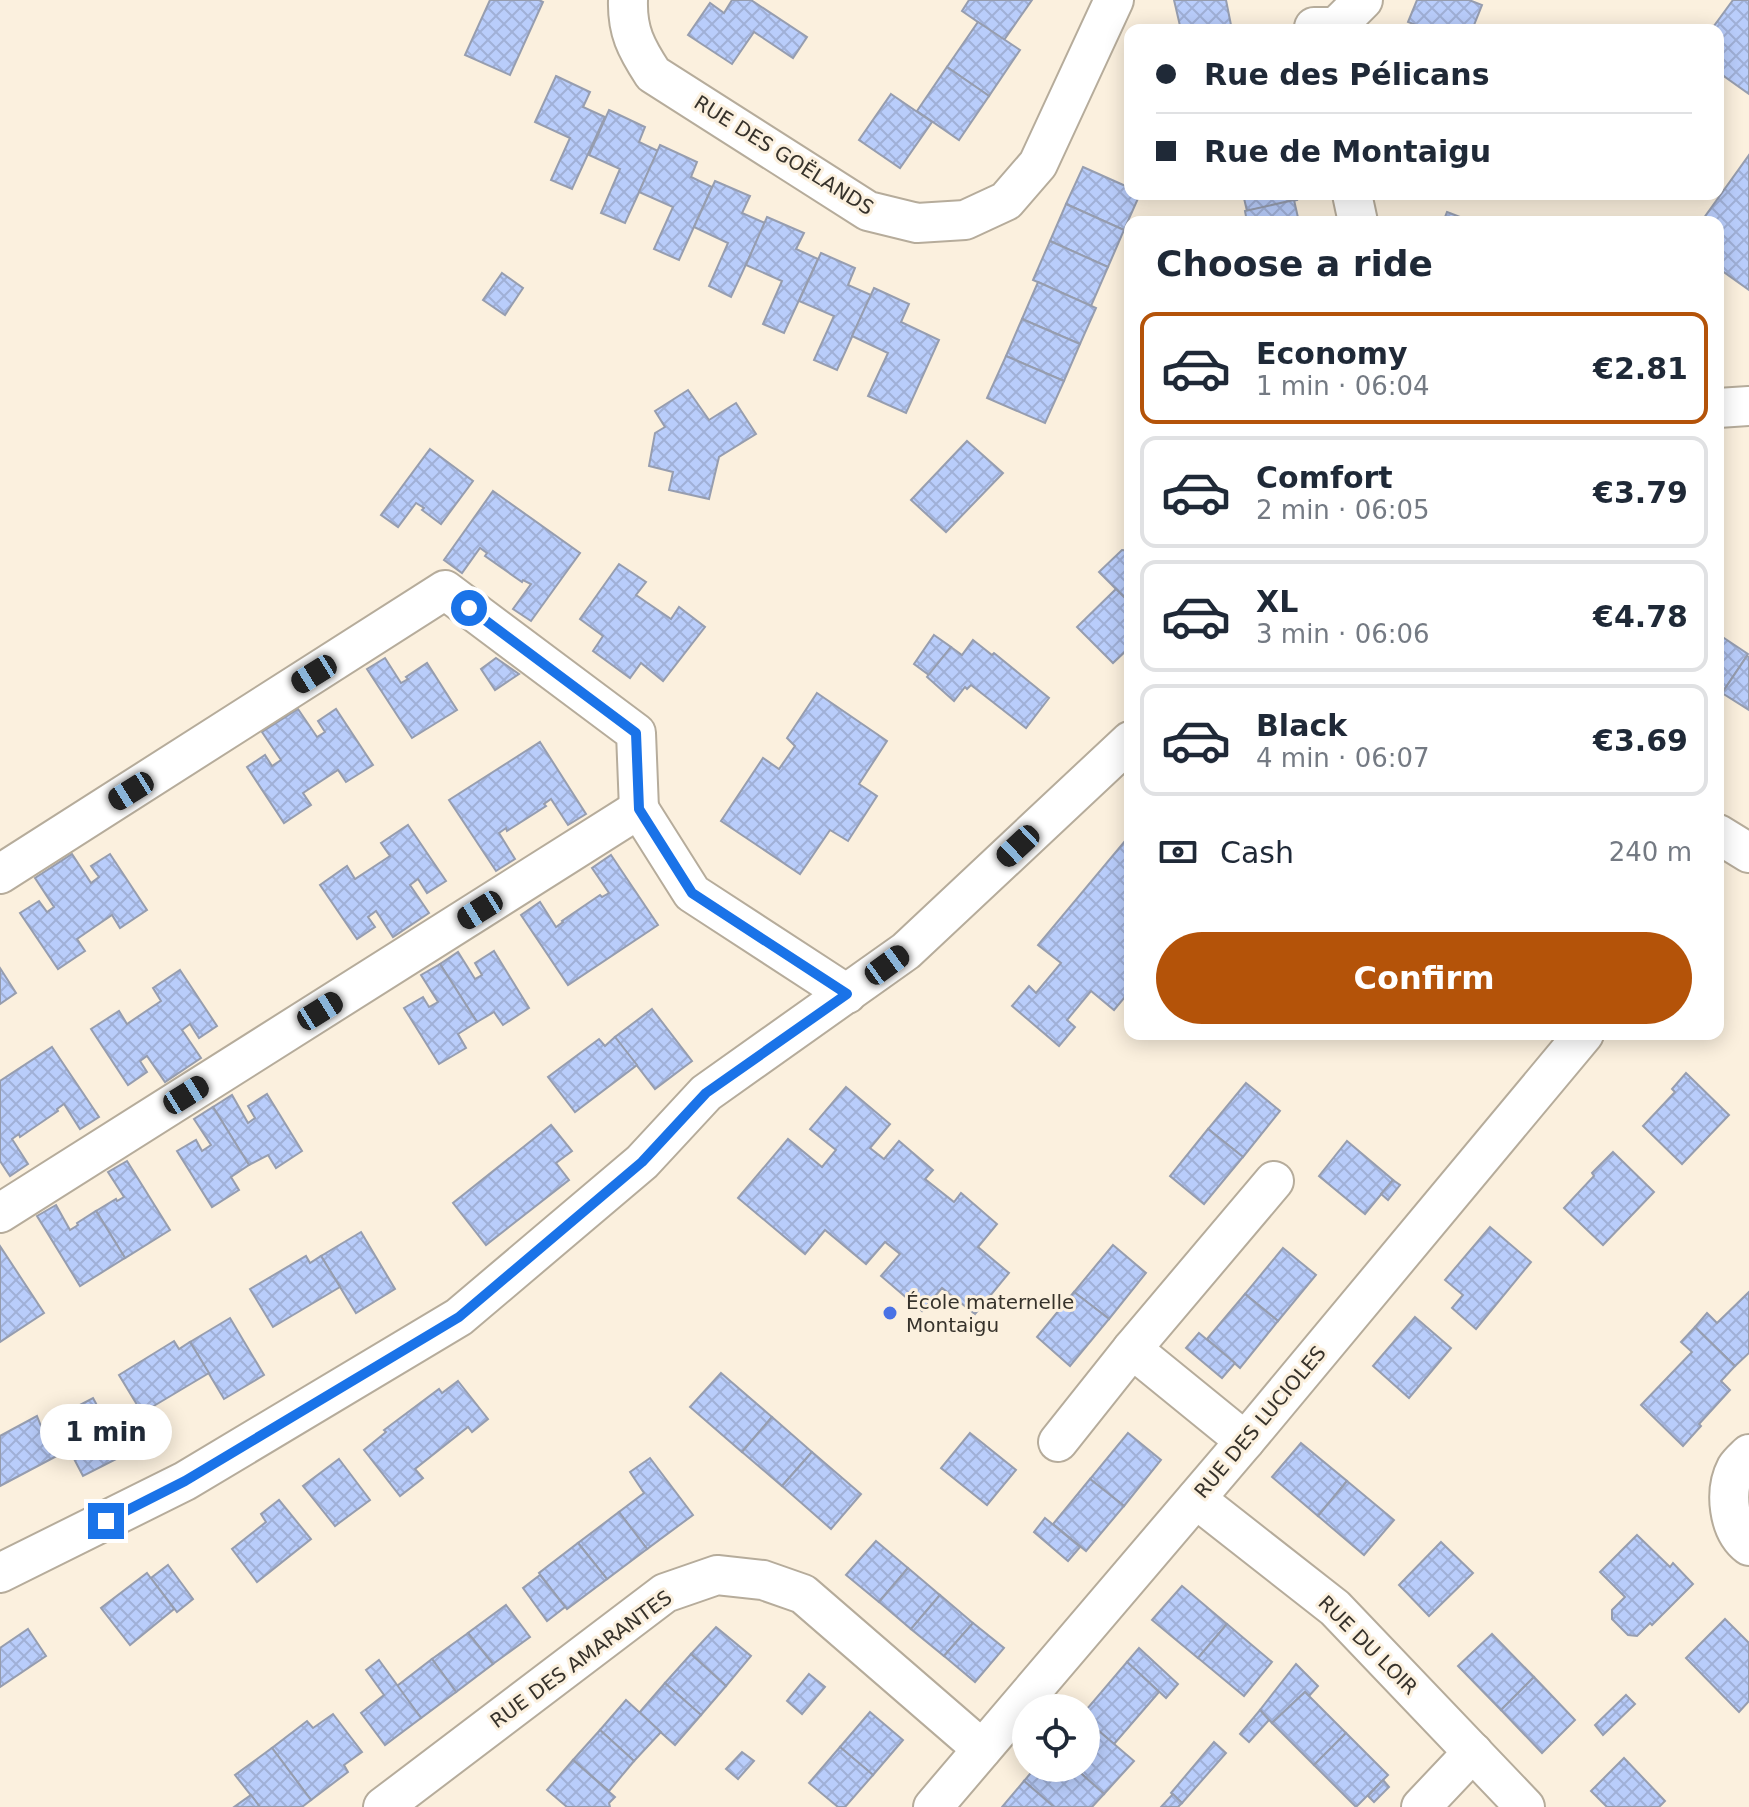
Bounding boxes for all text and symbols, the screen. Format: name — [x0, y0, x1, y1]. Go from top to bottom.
text: Rue des Pélicans — [1204, 57, 1490, 92]
street label: RUE DES GOËLANDS — [690, 90, 878, 220]
text: Rue de Montaigu — [1204, 134, 1491, 169]
text: Choose a ride — [1156, 243, 1433, 284]
icon: car — [1160, 332, 1232, 404]
text: Economy — [1256, 336, 1408, 371]
text: €2.81 — [1593, 351, 1688, 386]
text: 1 min · 06:04 — [1256, 371, 1430, 401]
icon: car — [1160, 456, 1232, 528]
text: Comfort — [1256, 460, 1393, 495]
text: €3.79 — [1593, 475, 1688, 510]
text: 2 min · 06:05 — [1256, 495, 1430, 525]
icon: car — [1160, 580, 1232, 652]
text: XL — [1256, 584, 1298, 619]
route start — [451, 590, 487, 626]
text: €4.78 — [1593, 599, 1688, 634]
text: 3 min · 06:06 — [1256, 619, 1430, 649]
car — [287, 651, 341, 697]
icon: car — [1160, 704, 1232, 776]
text: Black — [1256, 708, 1347, 743]
text: €3.69 — [1593, 723, 1688, 758]
text: 4 min · 06:07 — [1256, 743, 1430, 773]
car — [104, 768, 158, 814]
car — [992, 821, 1044, 871]
icon: cash — [1156, 830, 1200, 874]
text: Cash — [1220, 835, 1294, 870]
text: 240 m — [1609, 837, 1692, 867]
car — [453, 887, 507, 933]
button: Confirm — [1156, 932, 1692, 1024]
car — [861, 941, 913, 989]
car — [293, 988, 347, 1034]
car — [159, 1072, 213, 1118]
place label: École maternelle Montaigu — [906, 1290, 1074, 1337]
marker: École maternelle Montaigu — [881, 1304, 899, 1322]
street label: RUE DES LUCIOLES — [1189, 1341, 1331, 1503]
callout: 1 min — [40, 1405, 172, 1461]
text: 1 min — [65, 1417, 147, 1447]
route end — [88, 1503, 124, 1539]
street label: RUE DES AMARANTES — [486, 1585, 676, 1733]
street label: RUE DU LOIR — [1314, 1591, 1422, 1699]
map controls — [1012, 1694, 1100, 1782]
button: locate — [1012, 1694, 1100, 1782]

